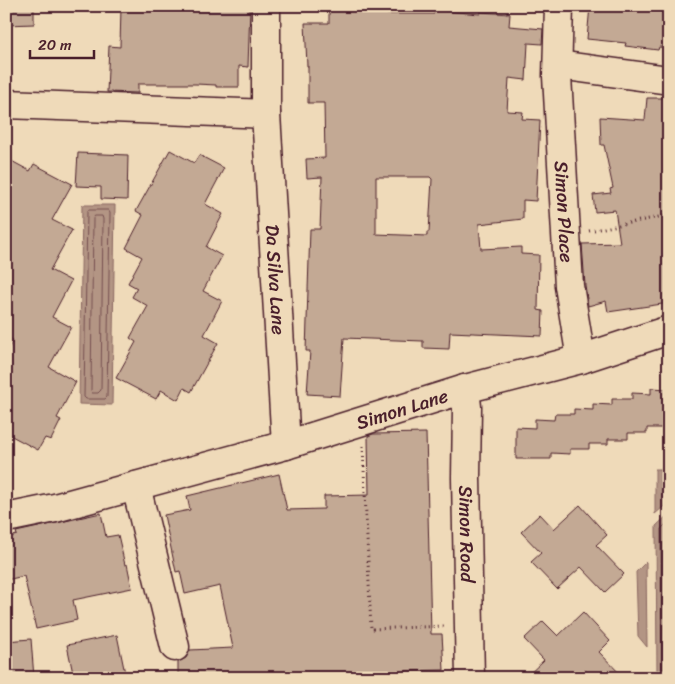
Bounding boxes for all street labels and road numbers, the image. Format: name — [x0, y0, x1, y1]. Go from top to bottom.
street label: Simon Place — [545, 160, 584, 264]
street label: Da Silva Lane — [256, 224, 296, 336]
street label: Simon Lane — [352, 379, 453, 439]
street label: Simon Road — [450, 485, 485, 585]

